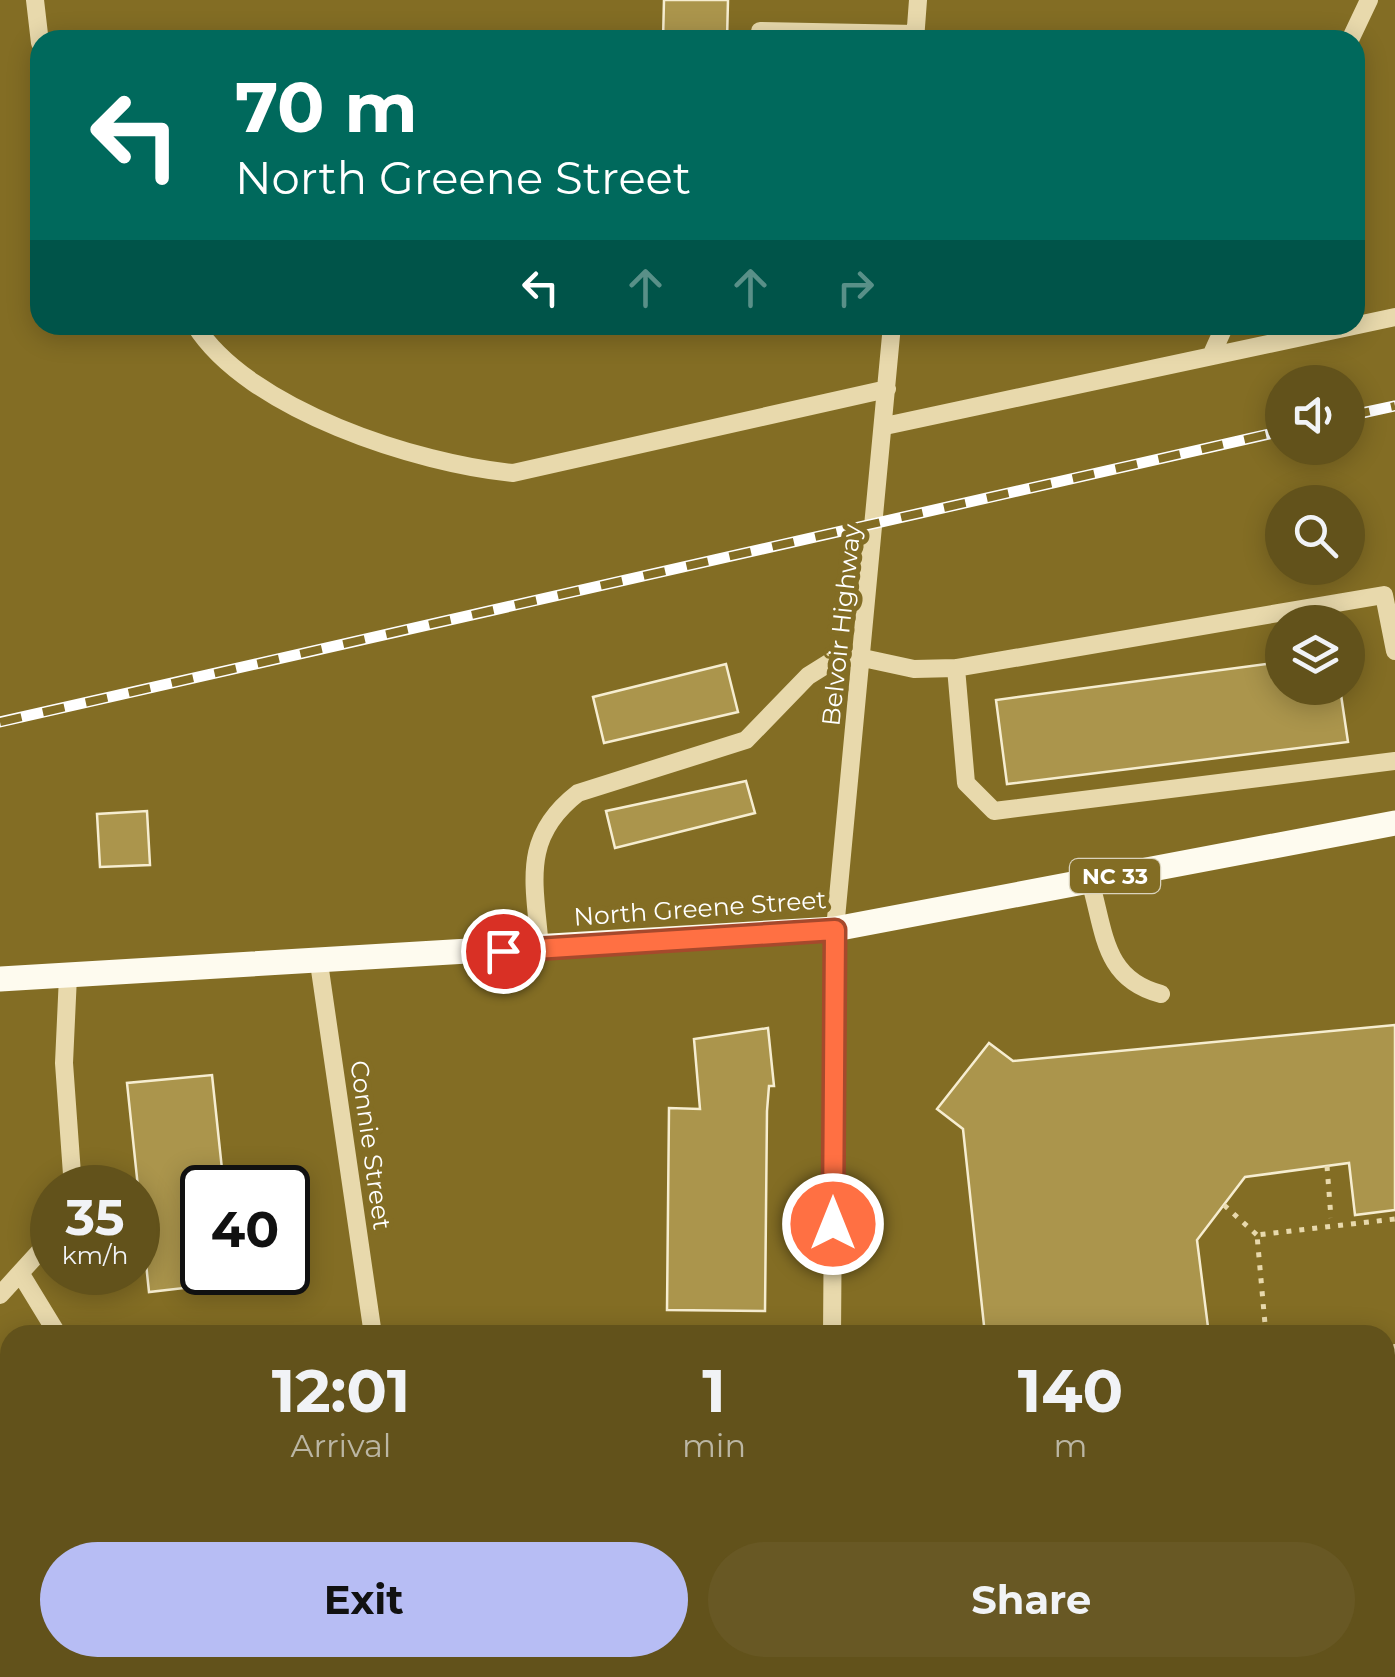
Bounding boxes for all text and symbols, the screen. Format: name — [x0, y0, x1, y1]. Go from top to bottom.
text: 70 m — [235, 64, 418, 150]
icon: left — [70, 70, 200, 200]
text: North Greene Street — [235, 150, 691, 205]
icon: left — [513, 260, 568, 315]
icon: ahead — [618, 260, 673, 315]
icon: ahead — [723, 260, 778, 315]
icon: right — [828, 260, 883, 315]
map controls — [1265, 365, 1365, 705]
button: sound — [1265, 365, 1365, 465]
button: search — [1265, 485, 1365, 585]
street label: Belvoir Highway — [815, 522, 867, 727]
button: layers — [1265, 605, 1365, 705]
road number: NC 33 — [1070, 859, 1160, 893]
street label: North Greene Street — [573, 884, 827, 932]
pin — [461, 909, 546, 994]
icon: arrive — [476, 924, 531, 979]
street label: Connie Street — [344, 1058, 398, 1232]
speed limit sign: 40 — [180, 1165, 310, 1295]
position arrow — [781, 1172, 885, 1276]
text: 35 — [66, 1187, 124, 1248]
text: km/h — [62, 1240, 128, 1270]
text: 12:01 — [272, 1354, 410, 1427]
text: 1 — [702, 1354, 726, 1427]
text: 140 — [1018, 1354, 1123, 1427]
text: Arrival — [290, 1426, 391, 1465]
text: min — [682, 1426, 746, 1465]
text: m — [1054, 1426, 1088, 1465]
button: Exit — [40, 1542, 688, 1657]
button: Share — [708, 1542, 1355, 1657]

